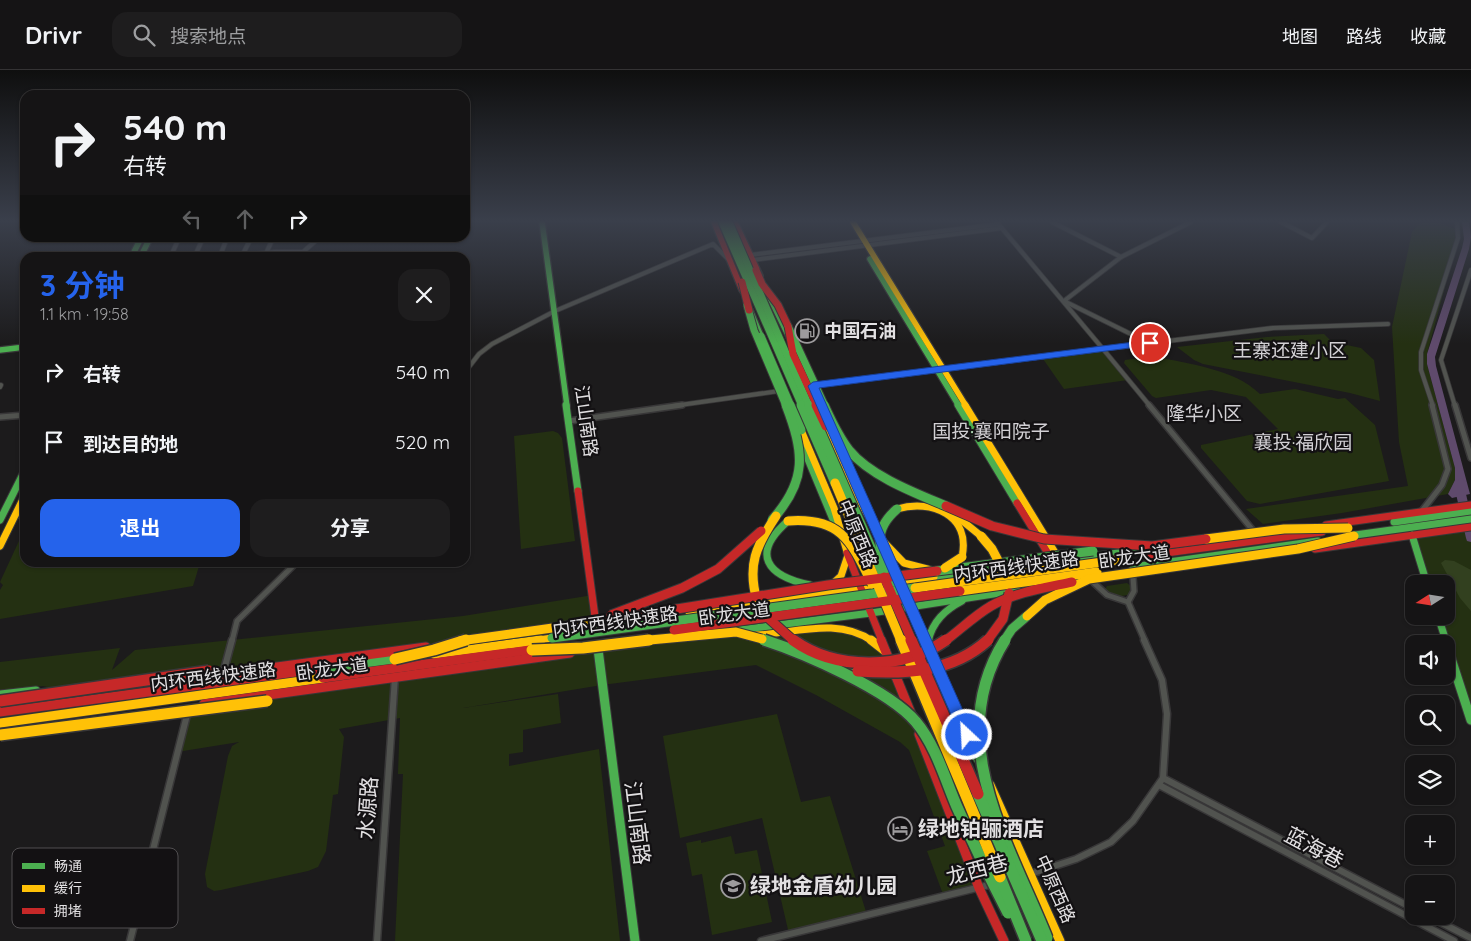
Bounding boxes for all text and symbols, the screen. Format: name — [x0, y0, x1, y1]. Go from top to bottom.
search box — [112, 12, 462, 57]
text: Drivr — [25, 20, 82, 50]
icon: search — [130, 21, 158, 49]
text: 搜索地点 — [170, 24, 246, 48]
text: 地图 — [1282, 25, 1318, 48]
text: 路线 — [1346, 25, 1382, 48]
text: 收藏 — [1410, 25, 1446, 48]
text: 540 m — [123, 105, 227, 149]
icon: right — [40, 110, 105, 175]
text: 右转 — [123, 152, 167, 180]
icon: left — [178, 205, 206, 233]
icon: ahead — [231, 205, 259, 233]
icon: right — [284, 205, 312, 233]
text: 3 分钟 — [40, 266, 125, 304]
button: close — [398, 269, 450, 321]
text: 1.1 km · 19:58 — [40, 304, 129, 324]
fuel station icon: 中国石油 — [794, 318, 820, 344]
place label: 中国石油 — [824, 319, 896, 342]
pin — [1129, 322, 1171, 364]
icon: arrive — [1136, 329, 1164, 357]
district label: 王寨还建小区 — [1233, 338, 1347, 362]
icon: right — [40, 358, 68, 386]
text: 540 m — [396, 360, 450, 384]
text: 右转 — [83, 362, 121, 386]
street label: 江山南路 — [570, 384, 603, 458]
district label: 隆华小区 — [1166, 401, 1242, 425]
district label: 国投·襄阳院子 — [932, 419, 1050, 443]
icon: arrive — [40, 428, 68, 456]
text: 520 m — [395, 430, 450, 454]
district label: 襄投·福欣园 — [1254, 430, 1352, 454]
text: 到达目的地 — [83, 432, 178, 456]
street label: 中原西路 — [833, 496, 882, 571]
button: 退出 — [40, 499, 240, 557]
button: 分享 — [250, 499, 450, 557]
street label: 卧龙大道 — [1097, 540, 1171, 573]
street label: 内环西线快速路 — [952, 546, 1080, 587]
north arrow — [1405, 575, 1455, 625]
map controls — [1405, 575, 1455, 925]
street label: 卧龙大道 — [697, 597, 771, 630]
street label: 内环西线快速路 — [551, 601, 679, 642]
button: sound — [1405, 635, 1455, 685]
street label: 卧龙大道 — [295, 652, 369, 685]
street label: 内环西线快速路 — [149, 657, 277, 696]
button: search — [1405, 695, 1455, 745]
position arrow — [940, 708, 992, 760]
button: layers — [1405, 755, 1455, 805]
street label: 水源路 — [352, 776, 382, 840]
street label: 江山南路 — [620, 780, 656, 866]
place label: 绿地铂骊酒店 — [918, 815, 1044, 841]
button: + — [1405, 815, 1455, 865]
hotel icon: 绿地铂骊酒店 — [887, 816, 913, 842]
street label: 蓝海巷 — [1281, 821, 1348, 873]
legend — [12, 848, 178, 928]
street label: 龙西巷 — [943, 848, 1011, 890]
street label: 中原西路 — [1030, 851, 1081, 926]
text: 畅通 — [54, 857, 82, 875]
place label: 绿地金盾幼儿园 — [750, 872, 897, 898]
school or university icon: 绿地金盾幼儿园 — [720, 873, 746, 899]
button: − — [1405, 875, 1455, 925]
text: 缓行 — [54, 879, 82, 897]
text: 拥堵 — [54, 902, 82, 920]

